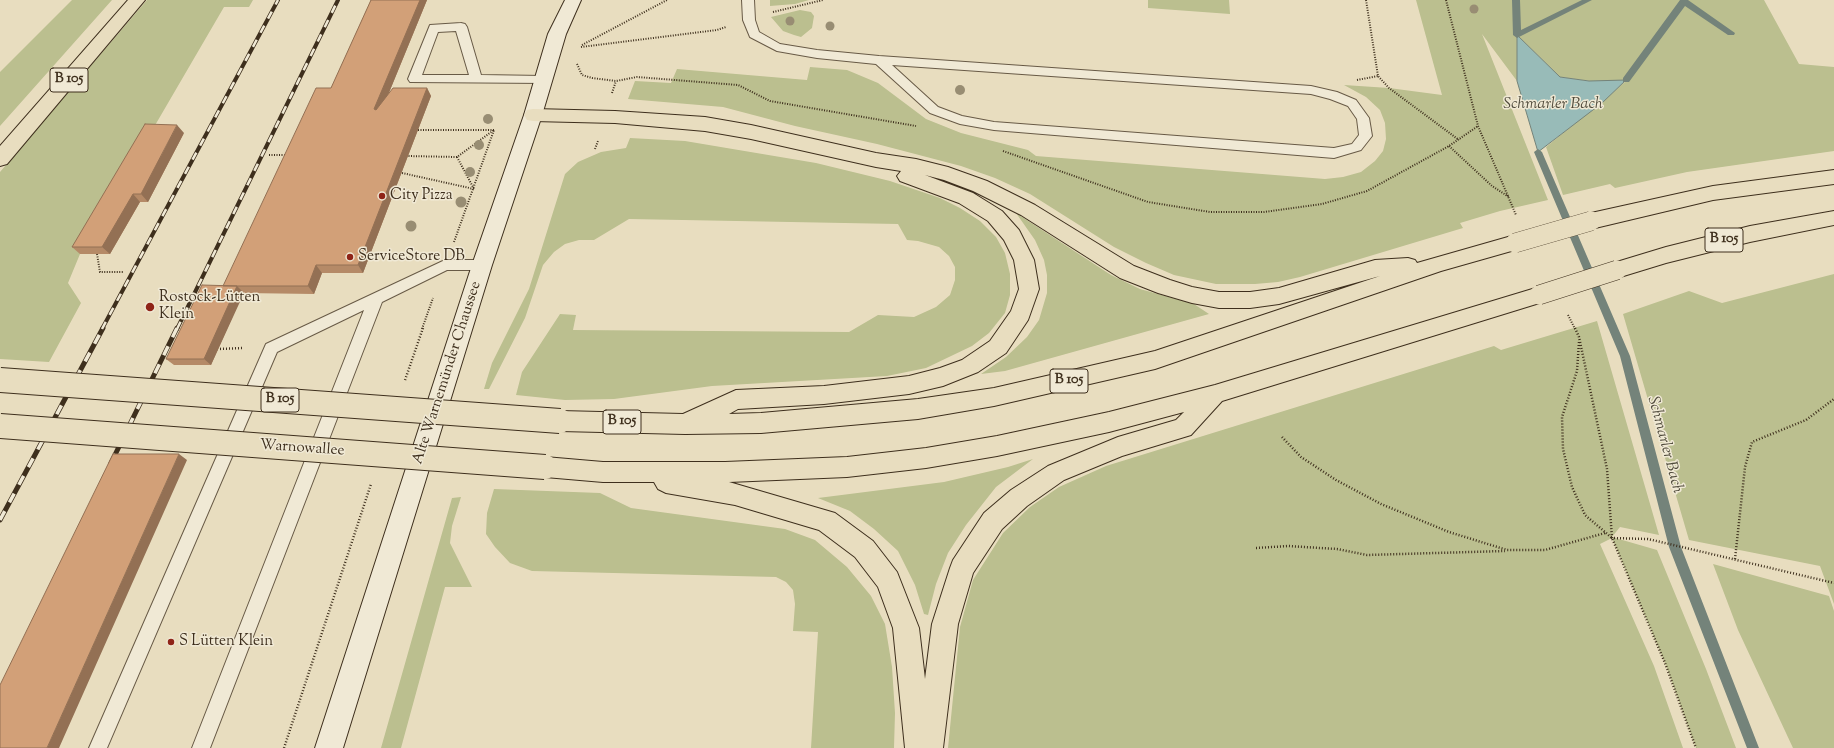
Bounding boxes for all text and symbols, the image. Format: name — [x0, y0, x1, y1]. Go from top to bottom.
road number: B 105 — [50, 68, 88, 92]
water label: Schmarler Bach — [1503, 95, 1603, 115]
place label: City Pizza — [390, 187, 453, 205]
marker: City Pizza — [377, 191, 387, 201]
road number: B 105 — [1705, 228, 1743, 252]
place label: ServiceStore DB — [358, 248, 465, 266]
marker: ServiceStore DB — [345, 252, 355, 262]
street label: Alte Warnemünder Chaussee — [410, 279, 486, 467]
place label: Rostock-Lütten Klein — [159, 289, 260, 324]
marker: Rostock-Lütten Klein — [144, 301, 156, 313]
road number: B 105 — [1050, 369, 1088, 393]
road number: B 105 — [261, 388, 299, 412]
water label: Schmarler Bach — [1642, 394, 1686, 496]
road number: B 105 — [603, 410, 641, 434]
street label: Warnowallee — [259, 437, 345, 461]
place label: S Lütten Klein — [179, 633, 273, 651]
marker: S Lütten Klein — [166, 637, 176, 647]

